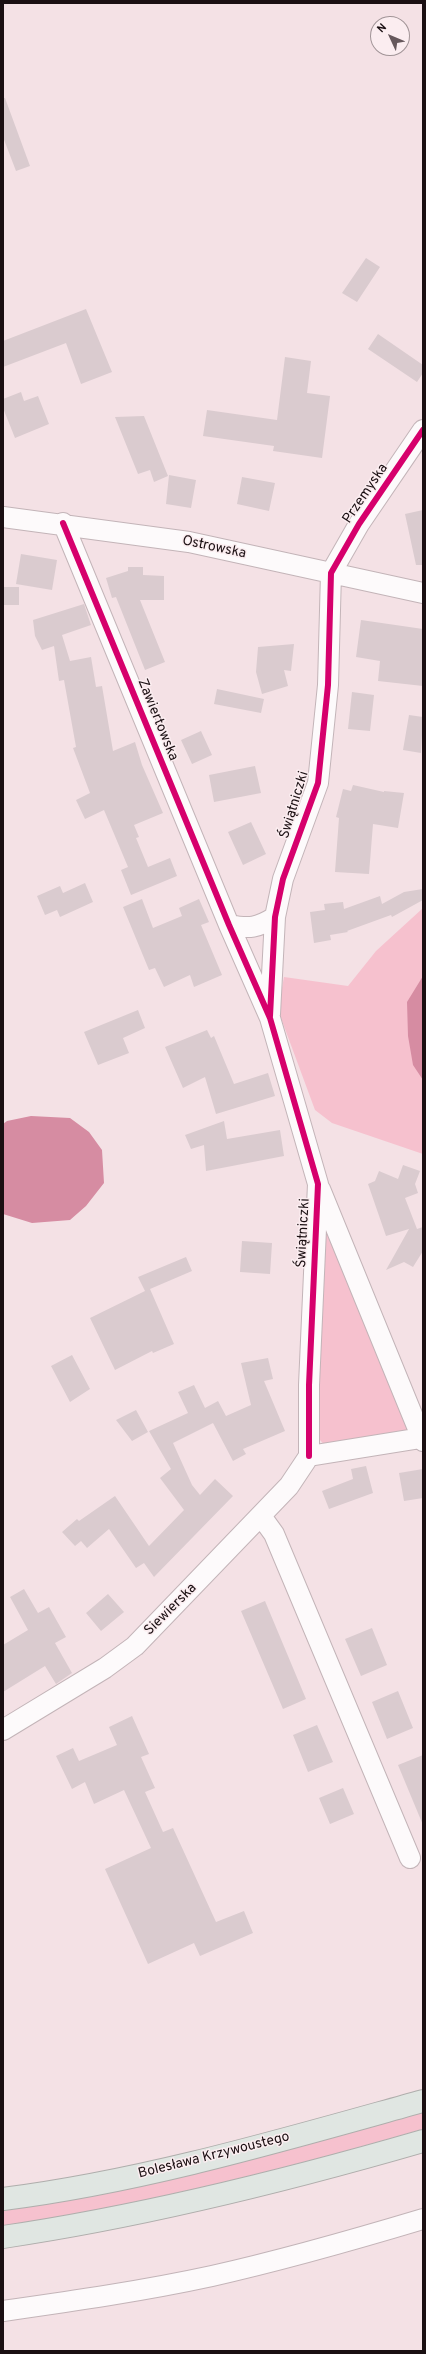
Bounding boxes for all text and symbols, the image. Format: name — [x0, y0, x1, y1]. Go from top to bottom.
north arrow — [370, 16, 410, 56]
text: N — [374, 21, 390, 36]
street label: Przemyska — [340, 461, 392, 527]
street label: Ostrowska — [181, 533, 247, 563]
street label: Zawiertowska — [133, 677, 181, 763]
street label: Świątniczki — [277, 769, 313, 841]
street label: Świątniczki — [294, 1198, 314, 1268]
street label: Siewierska — [141, 1580, 201, 1640]
street label: Bolesława Krzywoustego — [136, 2129, 292, 2183]

